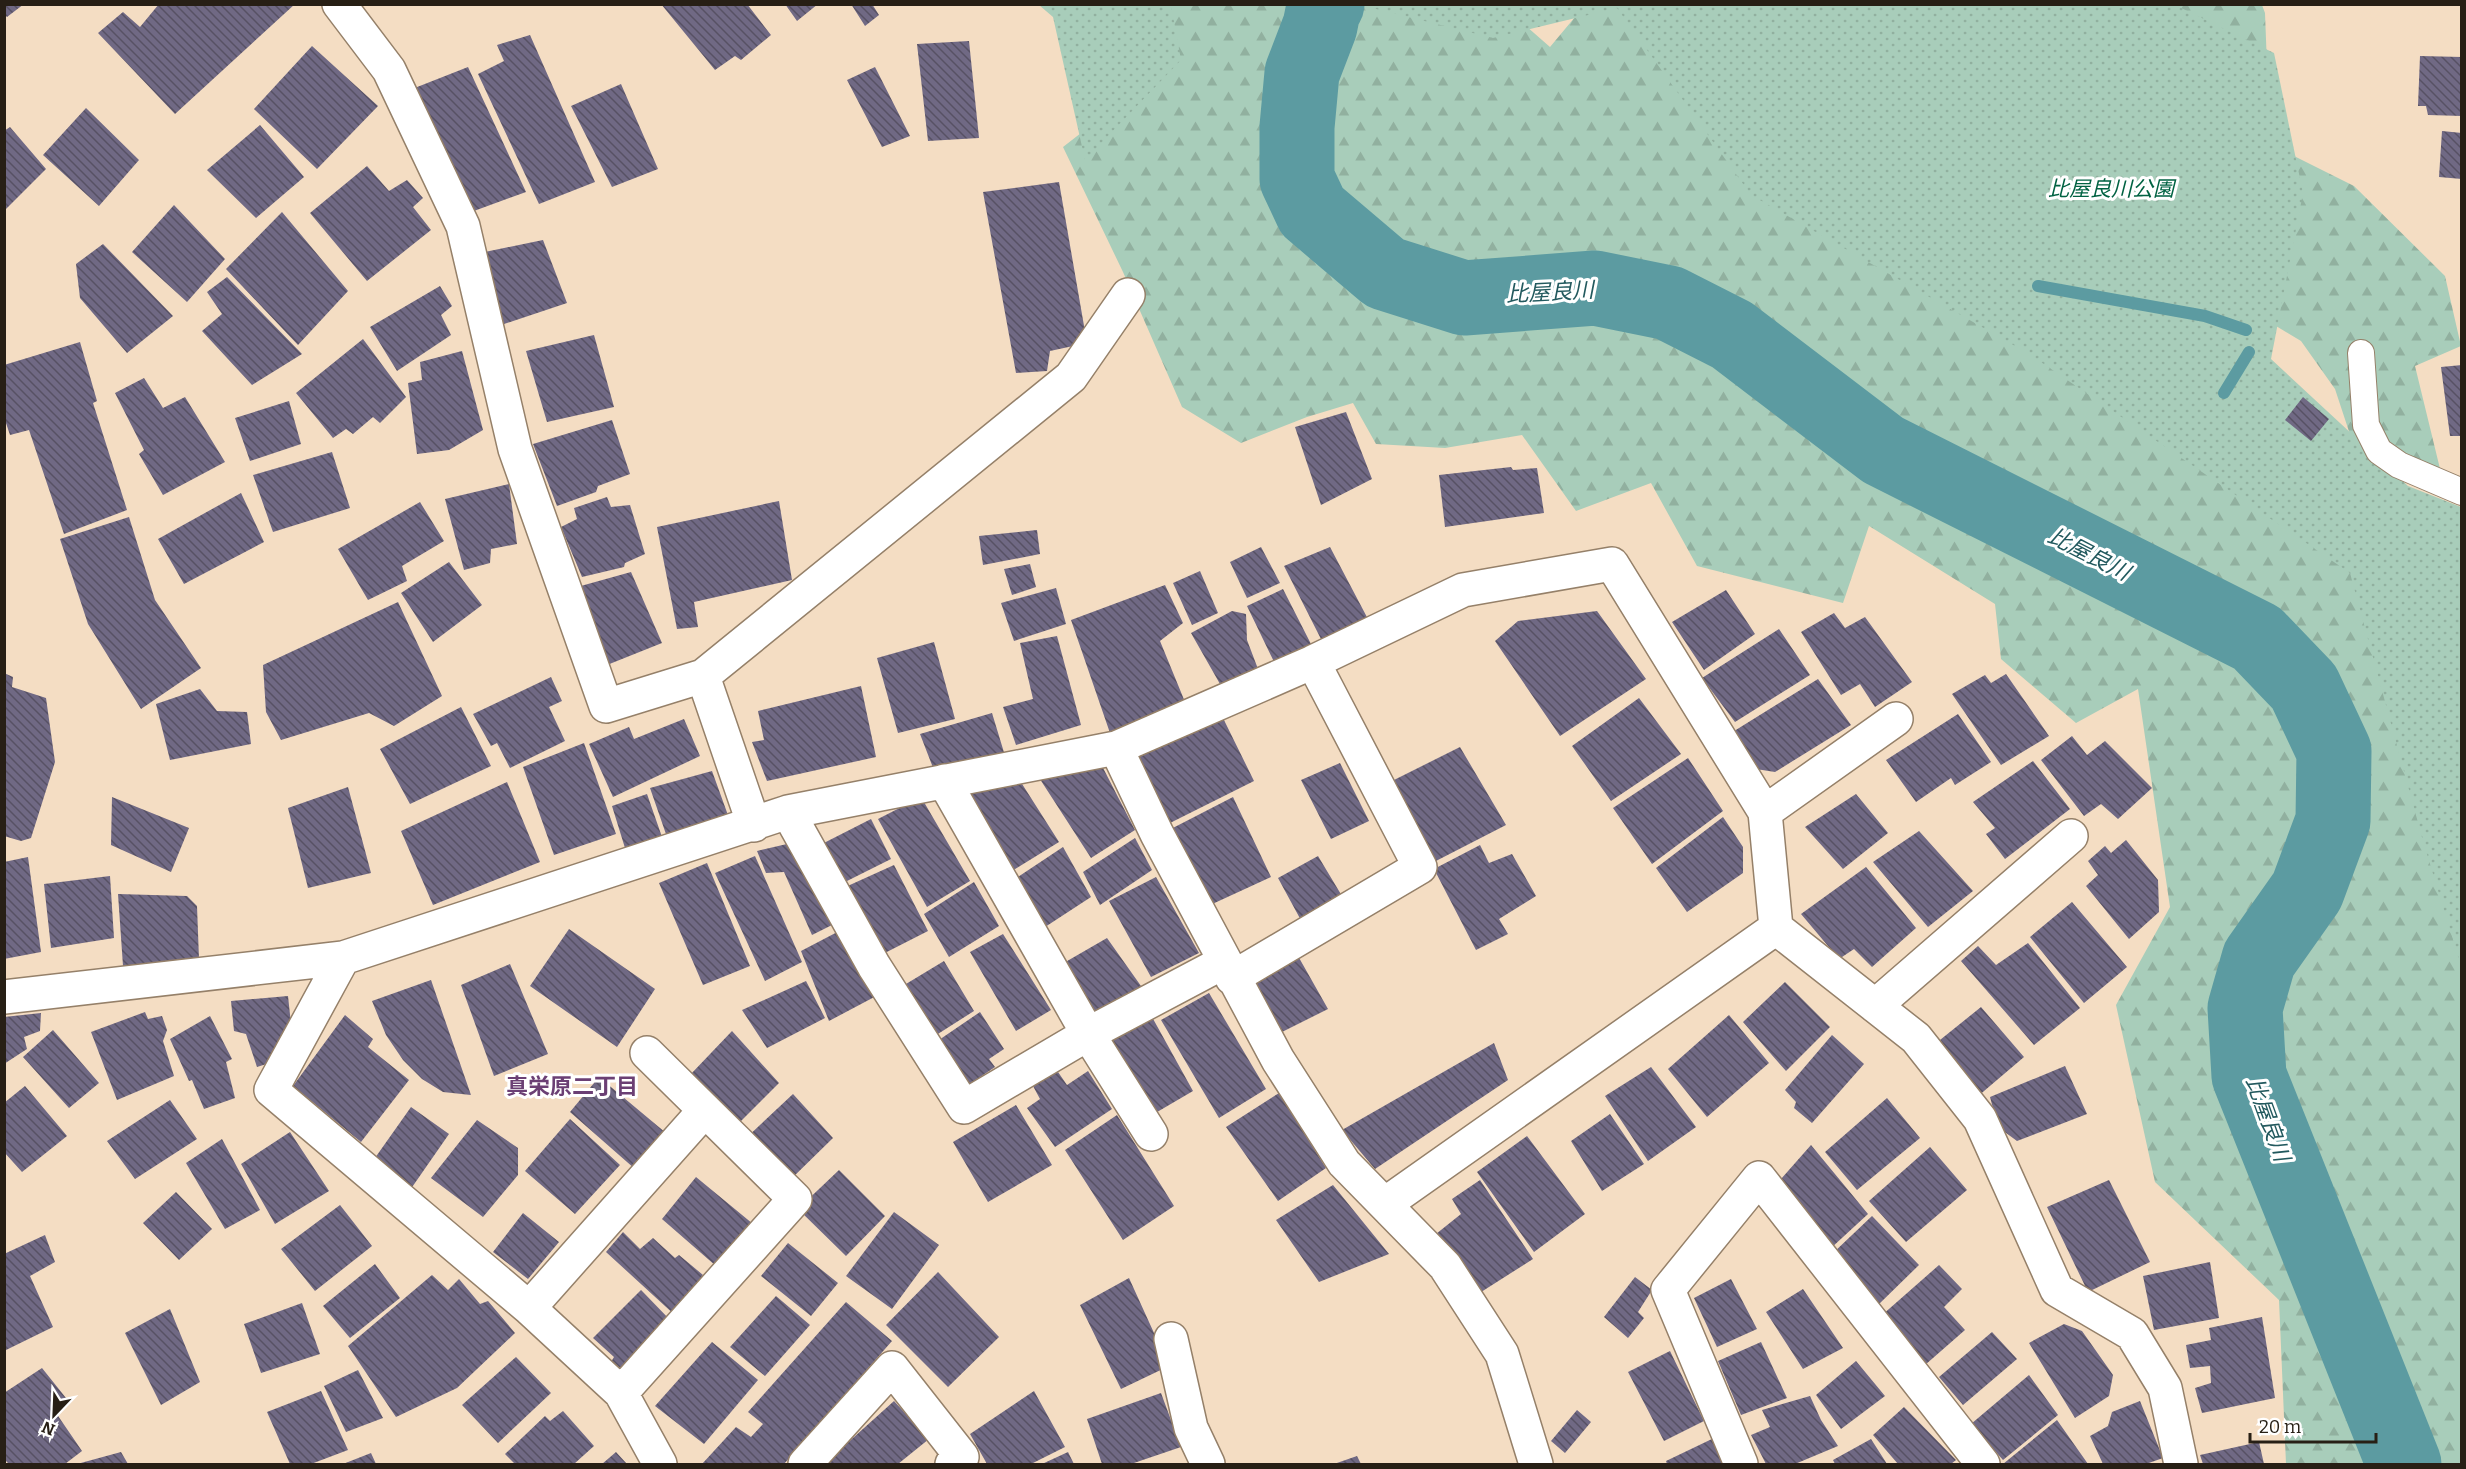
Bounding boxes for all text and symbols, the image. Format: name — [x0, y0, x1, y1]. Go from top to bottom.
park label: 比屋良川公園 — [2048, 176, 2177, 202]
water label: 比屋良川 — [1505, 276, 1597, 308]
water label: 比屋良川 — [2044, 522, 2136, 587]
district label: 真栄原二丁目 — [506, 1073, 638, 1100]
water label: 比屋良川 — [2240, 1073, 2296, 1167]
north arrow — [24, 1385, 84, 1445]
scale bar — [2250, 1406, 2376, 1444]
text: 20 m — [2259, 1416, 2301, 1438]
text: N — [39, 1417, 58, 1440]

